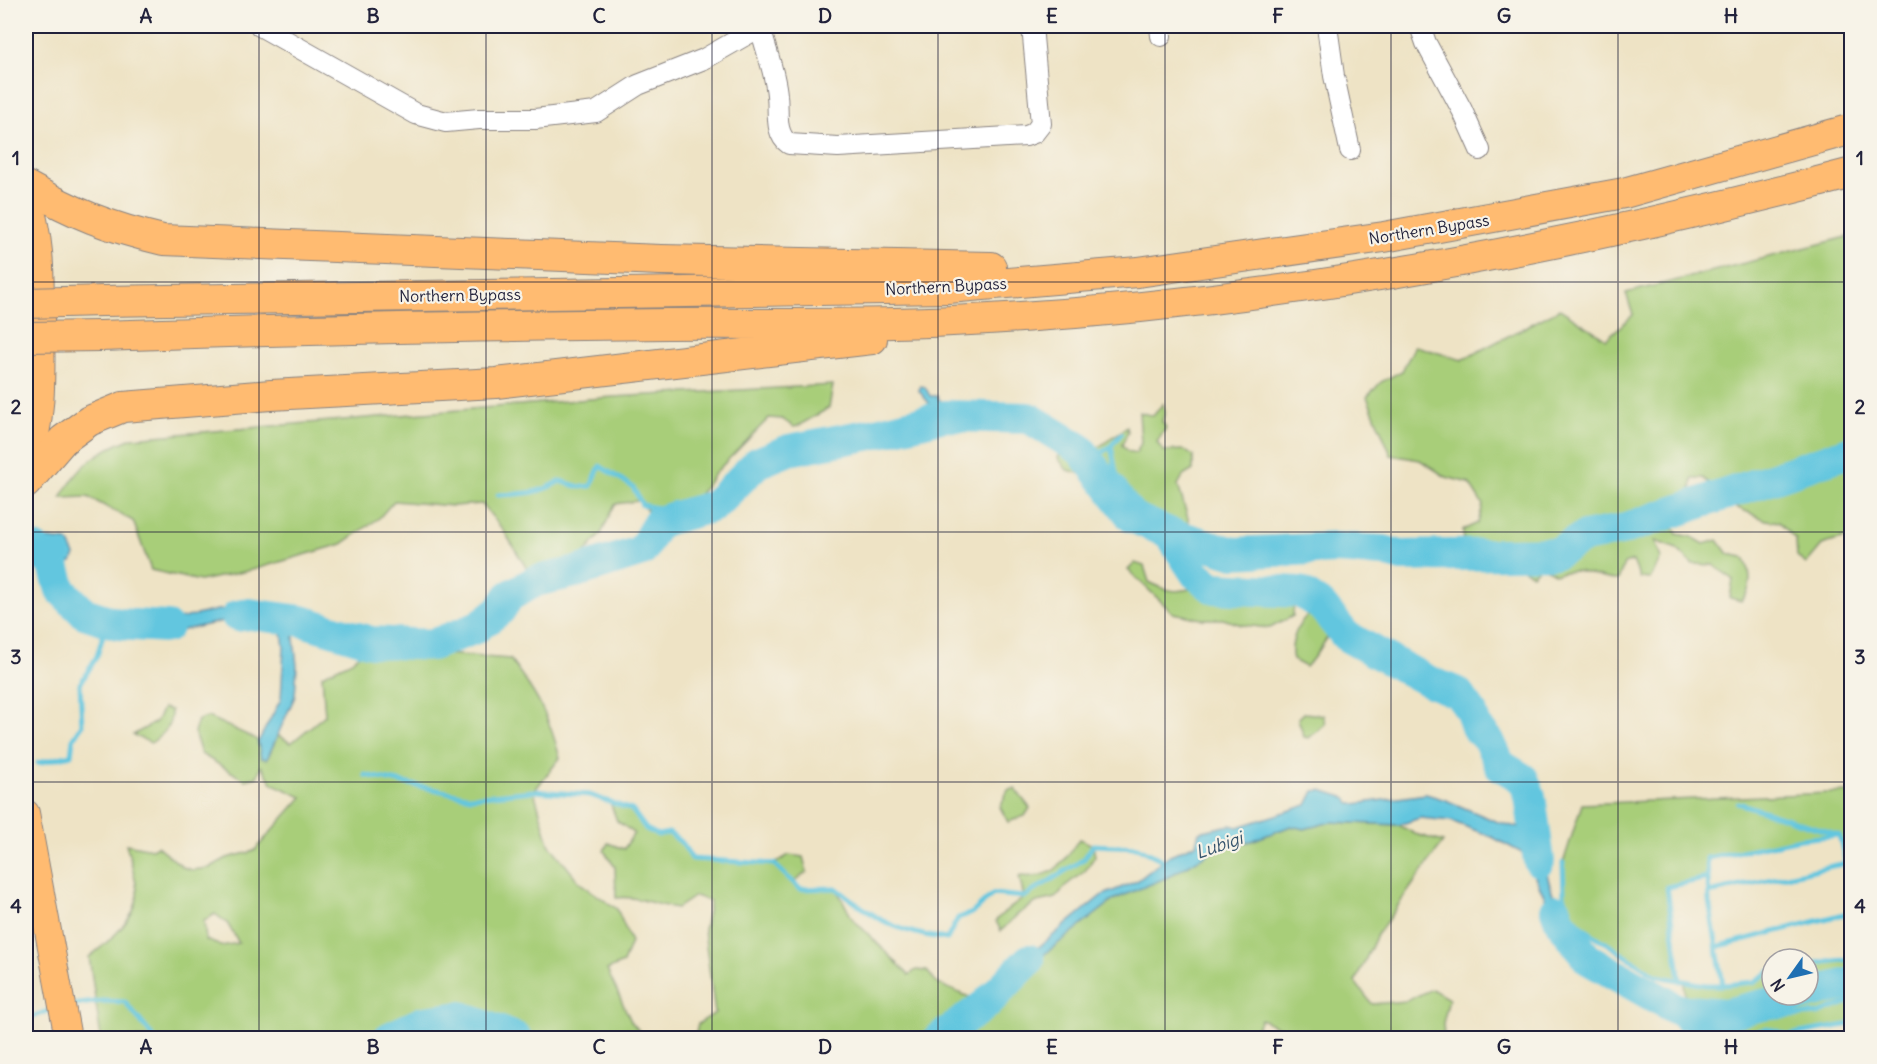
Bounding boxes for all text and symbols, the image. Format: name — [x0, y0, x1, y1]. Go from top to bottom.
text: A — [140, 3, 153, 28]
text: B — [366, 3, 380, 28]
text: C — [592, 3, 606, 28]
text: D — [818, 3, 832, 28]
text: E — [1046, 3, 1058, 28]
text: F — [1272, 3, 1284, 28]
text: G — [1497, 3, 1511, 28]
text: H — [1724, 3, 1738, 28]
text: 1 — [12, 145, 20, 170]
text: 1 — [1856, 145, 1864, 170]
street label: Northern Bypass — [1367, 210, 1491, 248]
street label: Northern Bypass — [885, 273, 1007, 299]
street label: Northern Bypass — [399, 284, 521, 306]
text: 2 — [11, 394, 22, 419]
text: 2 — [1855, 394, 1866, 419]
text: 3 — [10, 644, 22, 669]
text: 3 — [1854, 644, 1866, 669]
water label: Lubigi — [1192, 826, 1247, 864]
text: 4 — [10, 893, 22, 918]
text: 4 — [1854, 893, 1866, 918]
north arrow — [1760, 947, 1820, 1007]
text: N — [1766, 975, 1789, 996]
text: A — [140, 1034, 153, 1059]
text: B — [366, 1034, 380, 1059]
text: C — [592, 1034, 606, 1059]
text: D — [818, 1034, 832, 1059]
text: E — [1046, 1034, 1058, 1059]
text: F — [1272, 1034, 1284, 1059]
text: G — [1497, 1034, 1511, 1059]
text: H — [1724, 1034, 1738, 1059]

